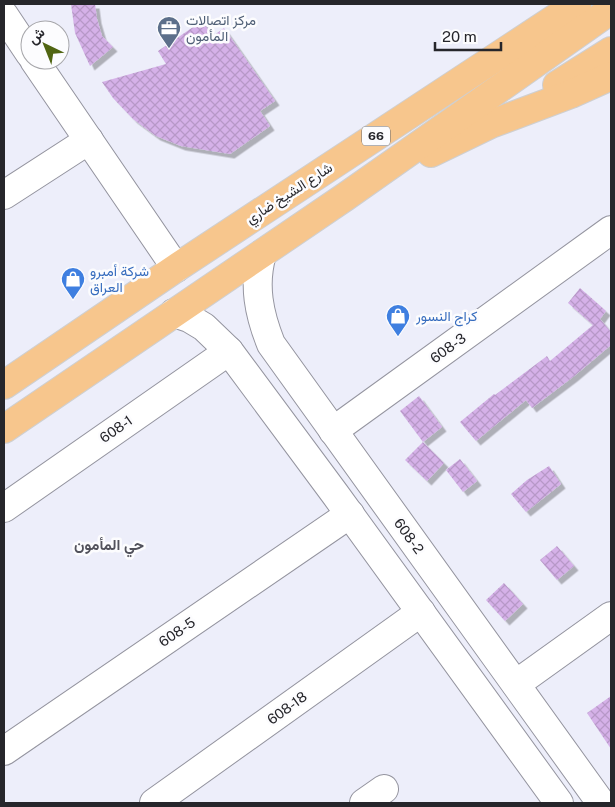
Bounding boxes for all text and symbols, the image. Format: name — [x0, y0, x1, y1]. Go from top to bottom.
place label: مركز اتصالات المأمون — [186, 12, 256, 45]
office icon: مركز اتصالات المأمون — [156, 15, 182, 49]
north arrow — [20, 20, 70, 70]
scale bar — [435, 20, 501, 52]
text: ش — [25, 24, 49, 48]
text: 20 m — [442, 28, 477, 45]
road number: 66 — [362, 126, 390, 146]
street label: شارع الشيخ ضاري — [243, 159, 337, 230]
place label: شركة أمبرو العراق — [90, 263, 149, 296]
shop icon: شركة أمبرو العراق — [60, 266, 86, 300]
shop icon: كراج النسور — [385, 303, 411, 337]
place label: كراج النسور — [415, 308, 478, 327]
street label: 608-3 — [427, 330, 469, 366]
street label: 608-1 — [97, 412, 135, 446]
street label: 608-2 — [391, 515, 427, 557]
district label: حي المأمون — [74, 536, 144, 558]
street label: 608-5 — [156, 614, 198, 650]
street label: 608-18 — [264, 688, 310, 728]

